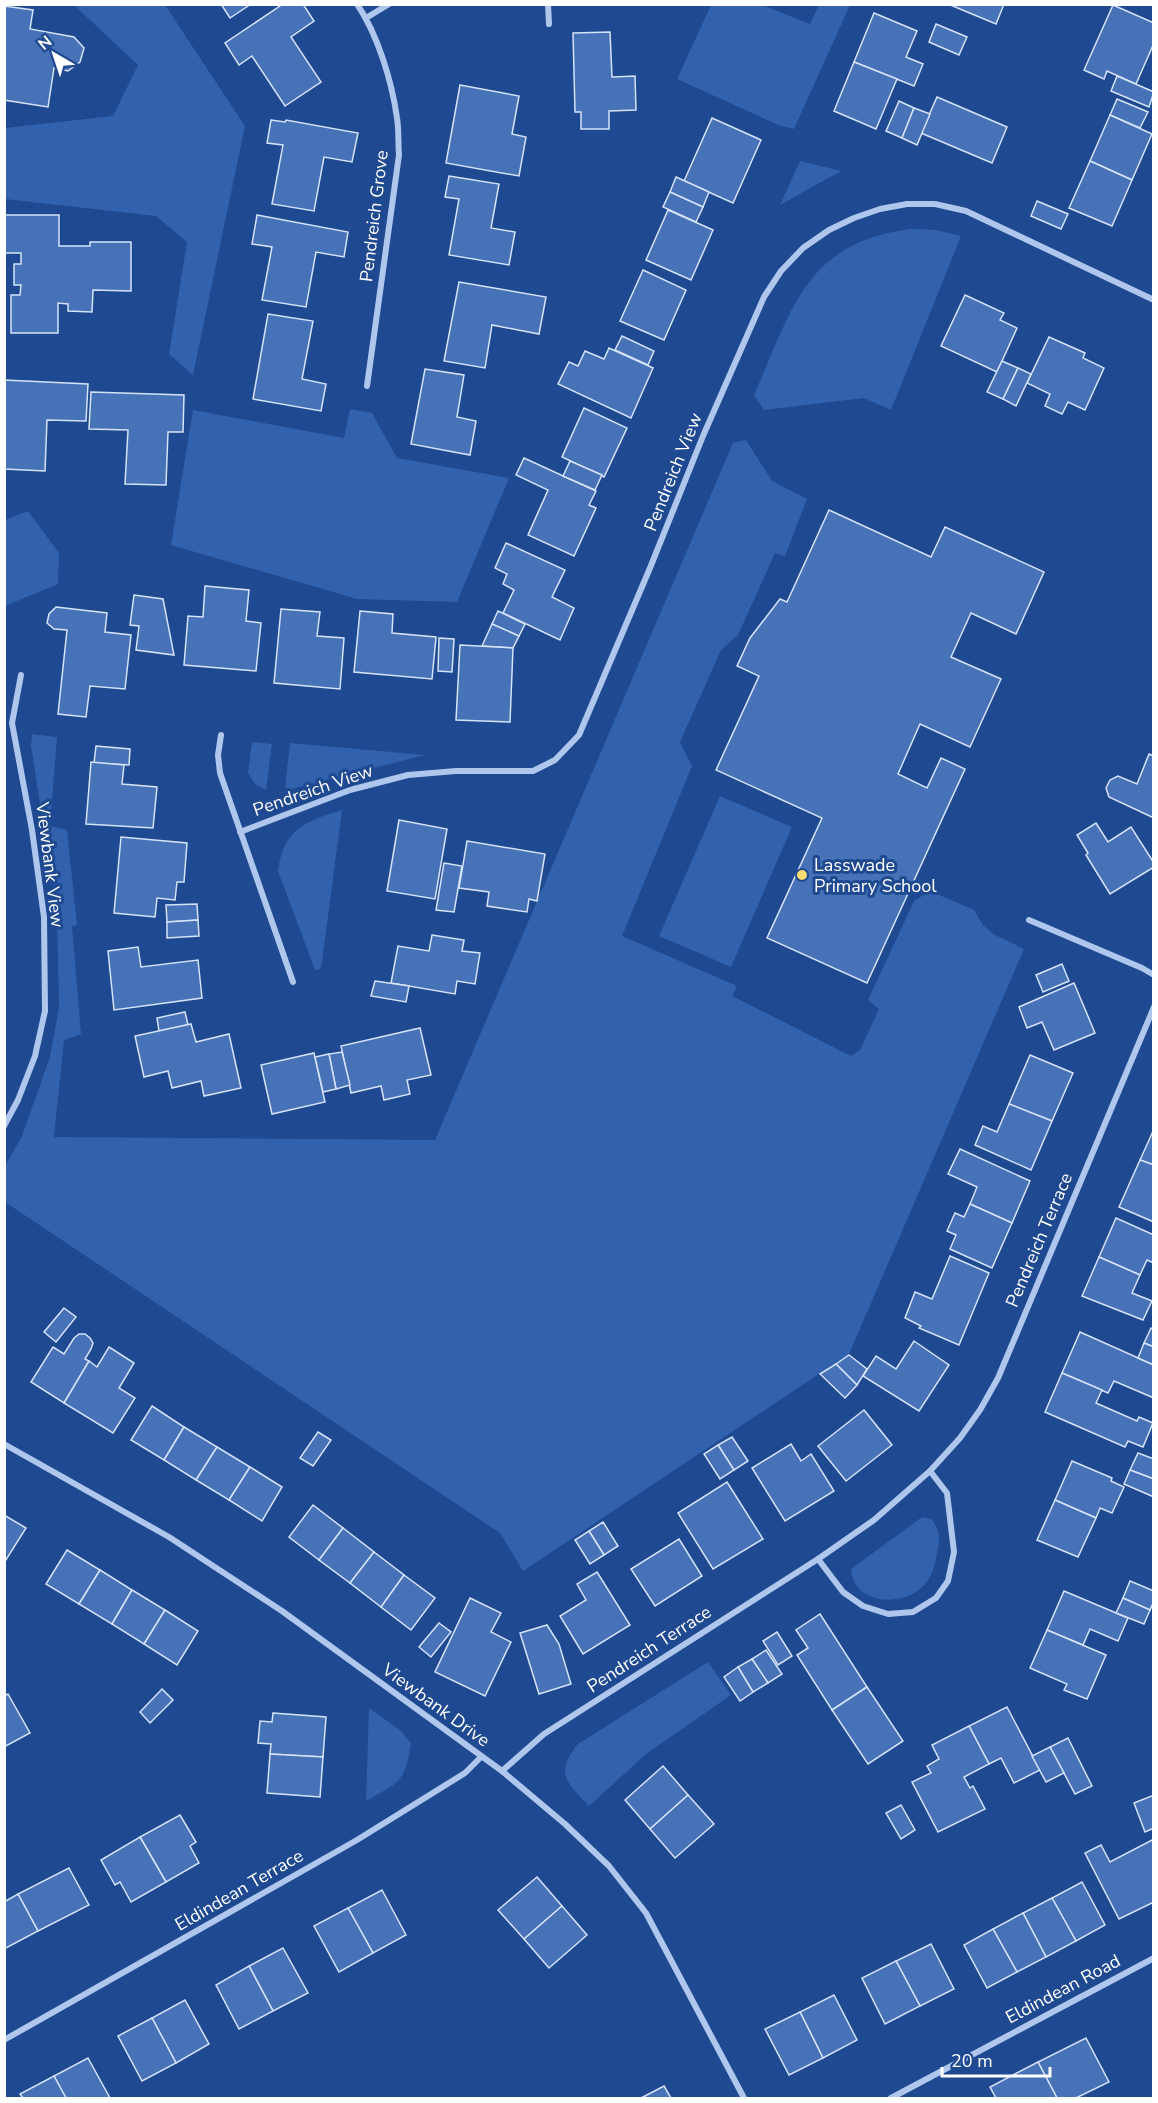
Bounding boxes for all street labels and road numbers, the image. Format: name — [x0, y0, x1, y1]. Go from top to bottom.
street label: Pendreich Grove — [354, 149, 394, 283]
street label: Pendreich View — [638, 409, 708, 535]
street label: Pendreich View — [250, 758, 376, 822]
street label: Viewbank View — [30, 800, 70, 929]
street label: Pendreich Terrace — [1000, 1169, 1078, 1311]
street label: Pendreich Terrace — [582, 1600, 716, 1698]
street label: Viewbank Drive — [376, 1657, 495, 1752]
street label: Eldindean Terrace — [171, 1844, 307, 1936]
street label: Eldindean Road — [1001, 1949, 1125, 2029]

